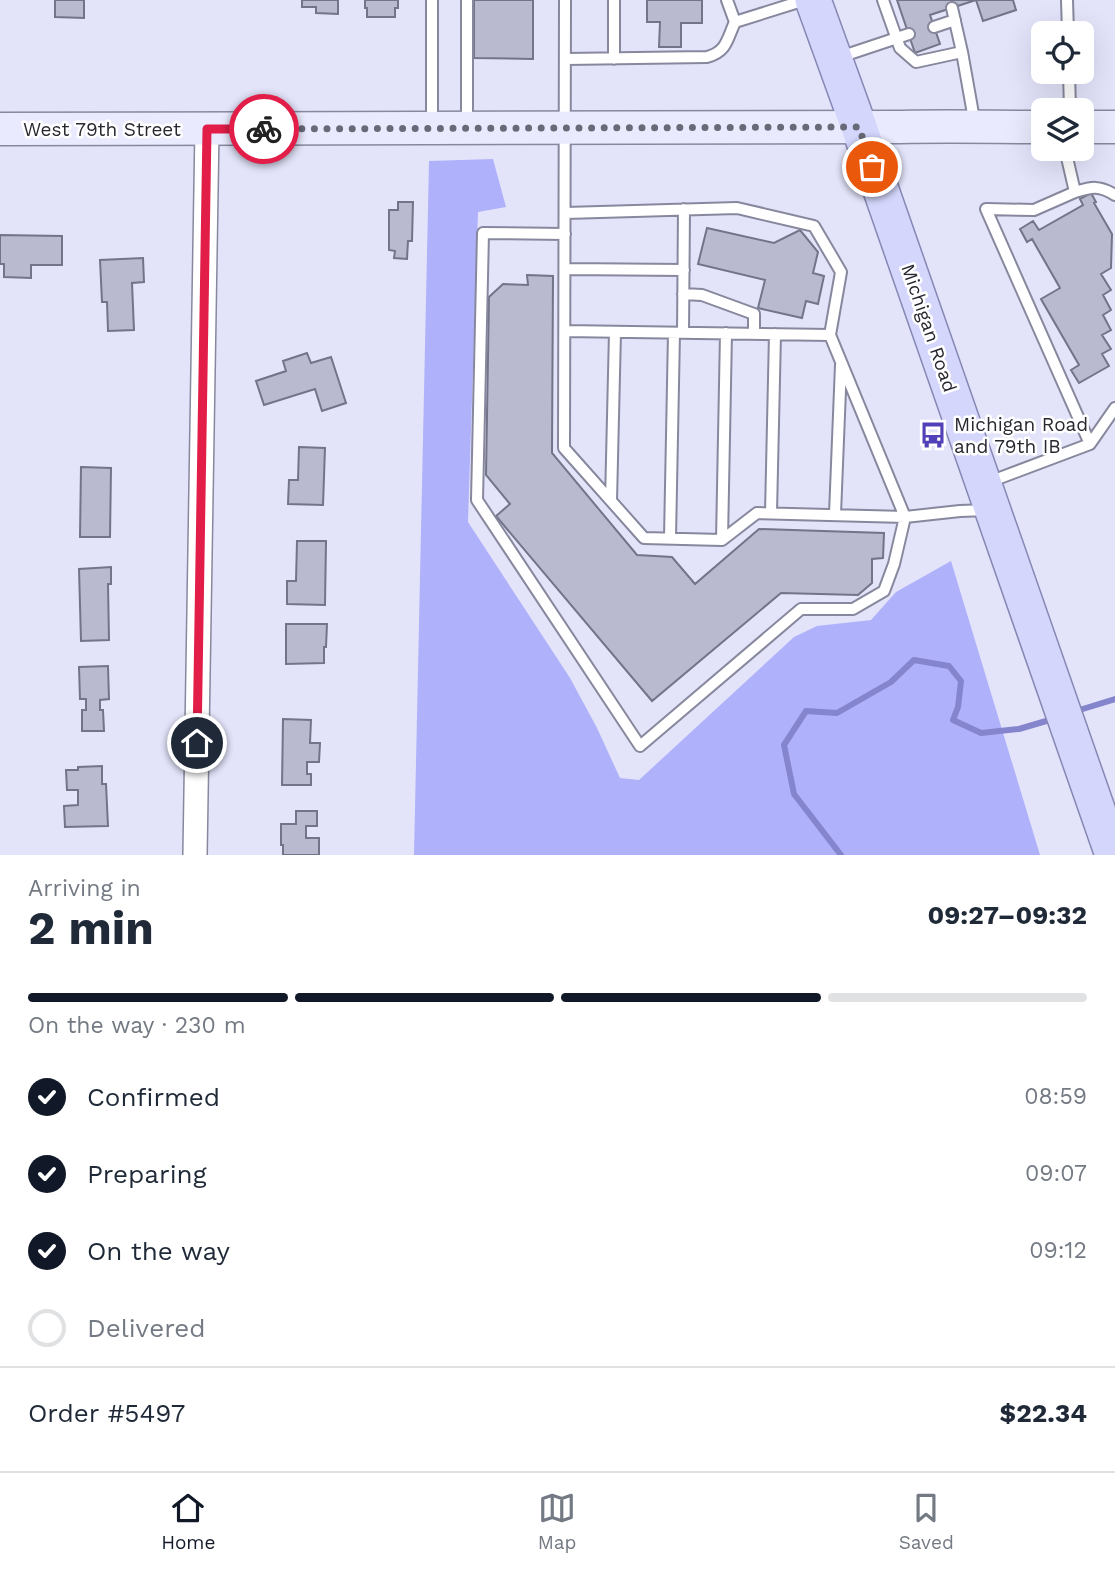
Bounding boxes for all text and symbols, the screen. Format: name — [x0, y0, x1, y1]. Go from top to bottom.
map controls — [1031, 21, 1094, 161]
button: locate — [1031, 21, 1094, 84]
courier — [229, 94, 299, 164]
button: layers — [1031, 98, 1094, 161]
icon: bike — [245, 110, 283, 148]
street label: West 79th Street — [23, 118, 181, 141]
pin — [842, 137, 902, 197]
icon: bag — [853, 148, 891, 186]
street label: Michigan Road — [896, 261, 962, 395]
place label: Michigan Road and 79th IB — [954, 413, 1088, 458]
bus stop icon: Michigan Road and 79th IB — [918, 420, 948, 450]
pin — [167, 713, 227, 773]
icon: home — [178, 724, 216, 762]
text: Arriving in — [28, 875, 141, 902]
text: 09:27–09:32 — [928, 900, 1087, 930]
text: 2 min — [28, 901, 154, 955]
text: On the way · 230 m — [28, 1012, 246, 1039]
icon: check — [28, 1078, 66, 1116]
text: Confirmed — [87, 1082, 220, 1112]
text: 08:59 — [1024, 1083, 1087, 1110]
icon: check — [28, 1155, 66, 1193]
text: Preparing — [87, 1159, 207, 1189]
text: 09:07 — [1025, 1160, 1087, 1187]
icon: check — [28, 1232, 66, 1270]
text: On the way — [87, 1236, 230, 1266]
text: 09:12 — [1029, 1237, 1087, 1264]
text: Delivered — [87, 1313, 206, 1343]
text: Order #5497 — [28, 1398, 185, 1428]
text: $22.34 — [1000, 1398, 1087, 1428]
tab: Home — [161, 1489, 215, 1554]
tab: Map — [538, 1489, 576, 1554]
tab: Saved — [899, 1489, 954, 1554]

